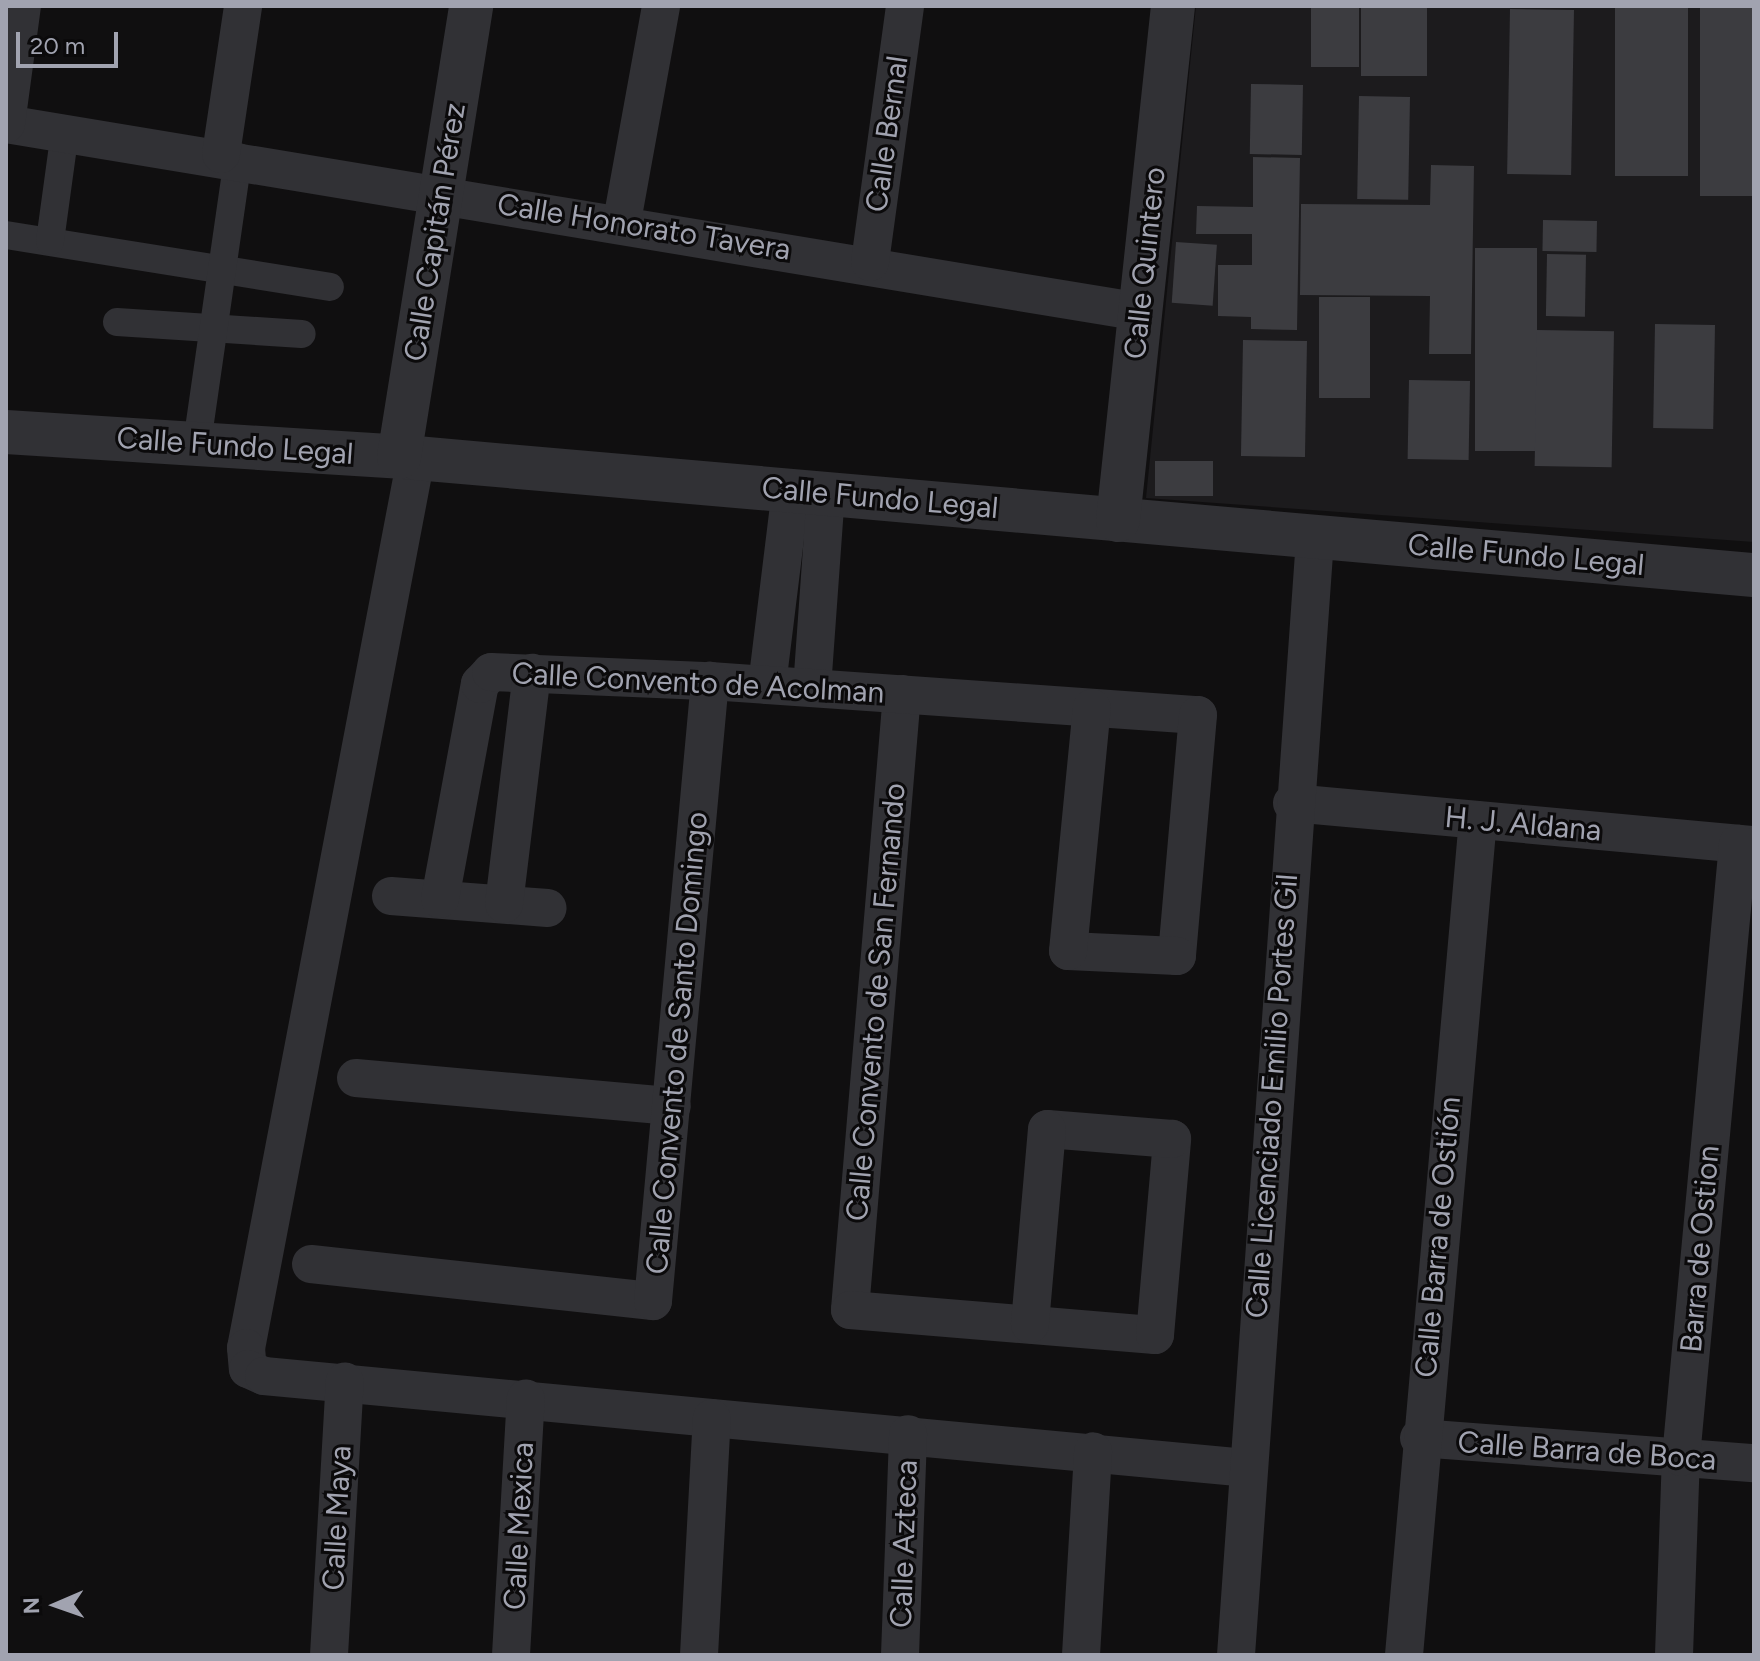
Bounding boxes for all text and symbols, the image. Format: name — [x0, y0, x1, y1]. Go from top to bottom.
scale bar — [20, 16, 122, 66]
text: 20 m — [30, 31, 85, 60]
street label: Calle Bernal — [858, 54, 916, 214]
street label: Calle Capitán Pérez — [397, 100, 473, 364]
street label: Calle Quintero — [1117, 165, 1173, 361]
street label: Calle Honorato Tavera — [495, 186, 793, 268]
street label: Calle Fundo Legal — [115, 420, 355, 472]
street label: Calle Fundo Legal — [760, 470, 1000, 526]
street label: Calle Fundo Legal — [1406, 527, 1646, 583]
street label: Calle Convento de Acolman — [511, 655, 885, 711]
street label: Calle Convento de San Fernando — [839, 781, 913, 1223]
street label: H. J. Aldana — [1443, 799, 1603, 849]
street label: Calle Convento de Santo Domingo — [639, 810, 715, 1276]
street label: Calle Licenciado Emilio Portes Gil — [1239, 873, 1305, 1319]
street label: Calle Barra de Ostión — [1408, 1095, 1468, 1379]
street label: Barra de Ostion — [1673, 1144, 1727, 1354]
street label: Calle Barra de Boca — [1456, 1424, 1718, 1478]
street label: Calle Mexica — [497, 1441, 541, 1611]
street label: Calle Maya — [315, 1445, 359, 1591]
street label: Calle Azteca — [883, 1459, 925, 1629]
north arrow — [16, 1565, 96, 1645]
text: N — [18, 1597, 45, 1615]

